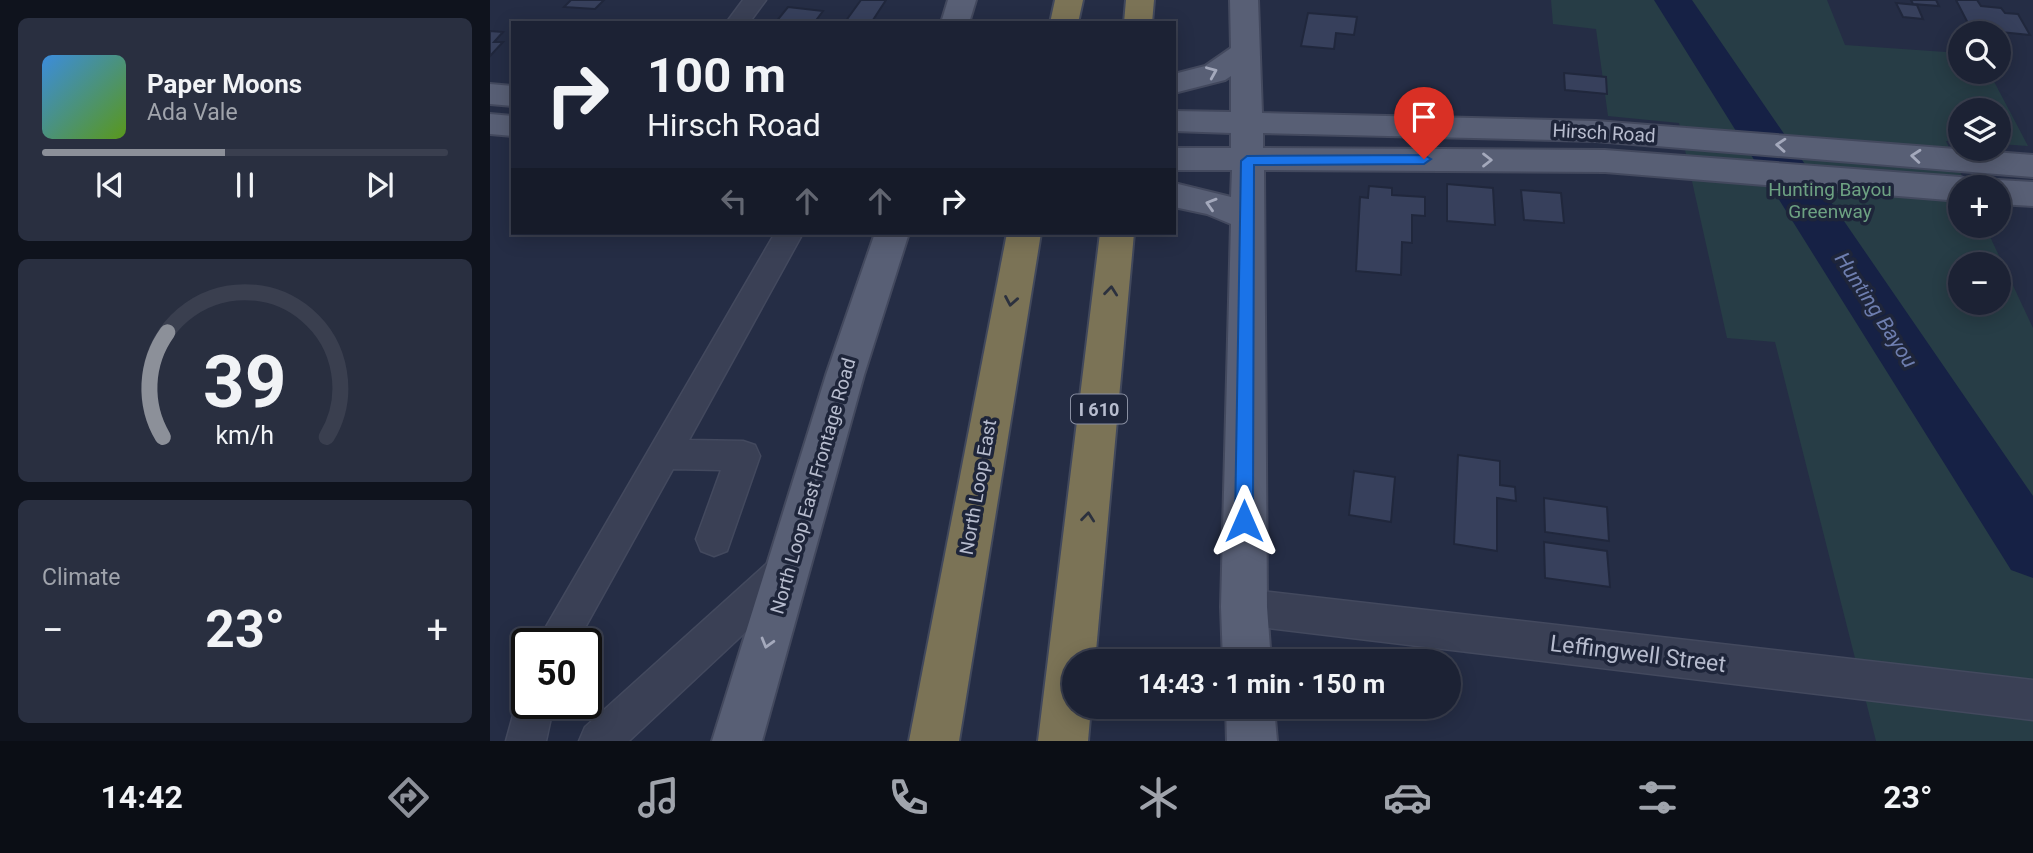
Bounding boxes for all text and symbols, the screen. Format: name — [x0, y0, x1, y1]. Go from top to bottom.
map controls — [1948, 21, 2011, 315]
button: search — [1948, 21, 2011, 84]
text: 100 m — [647, 47, 786, 104]
icon: right — [532, 49, 623, 140]
one-way arrow — [1205, 67, 1217, 81]
text: Paper Moons — [147, 69, 302, 99]
pin — [1394, 87, 1454, 159]
icon: arrive — [1405, 98, 1443, 136]
button: layers — [1948, 98, 2011, 161]
text: Ada Vale — [147, 99, 238, 126]
text: Hirsch Road — [647, 106, 821, 144]
street label: Hirsch Road — [1552, 119, 1656, 147]
one-way arrow — [1775, 138, 1786, 153]
one-way arrow — [1910, 149, 1921, 164]
one-way arrow — [1482, 152, 1493, 168]
icon: previous — [91, 166, 129, 204]
icon: pause — [226, 166, 264, 204]
icon: next — [361, 166, 399, 204]
button: + — [1948, 175, 2011, 238]
park label: Hunting Bayou Greenway — [1768, 178, 1892, 223]
icon: left — [715, 182, 753, 220]
icon: ahead — [788, 182, 826, 220]
icon: ahead — [861, 182, 899, 220]
icon: right — [934, 182, 972, 220]
one-way arrow — [1205, 198, 1218, 212]
water label: Hunting Bayou — [1830, 248, 1922, 372]
button: − — [1948, 252, 2011, 315]
one-way arrow — [1104, 285, 1119, 296]
one-way arrow — [1004, 295, 1019, 307]
text: 39 — [203, 339, 287, 425]
street label: North Loop East Frontage Road — [765, 355, 861, 617]
road number: I 610 — [1071, 394, 1127, 424]
street label: North Loop East — [955, 417, 1001, 557]
text: km/h — [216, 420, 274, 449]
position arrow — [1207, 484, 1281, 558]
one-way arrow — [1080, 511, 1095, 522]
text: Climate — [42, 564, 121, 591]
text: 23° — [205, 599, 285, 660]
text: − — [42, 608, 64, 652]
text: + — [426, 608, 448, 652]
speed limit sign: 50 — [511, 628, 602, 719]
street label: Leffingwell Street — [1549, 630, 1727, 678]
one-way arrow — [760, 637, 775, 649]
text: 14:43 · 1 min · 150 m — [1138, 669, 1385, 699]
icon: directions — [384, 773, 433, 822]
icon: music — [634, 773, 683, 822]
icon: phone — [884, 773, 933, 822]
icon: climate — [1134, 773, 1183, 822]
icon: car — [1383, 773, 1432, 822]
icon: filters — [1633, 773, 1682, 822]
text: 14:42 — [100, 778, 183, 816]
text: 23° — [1883, 778, 1932, 816]

